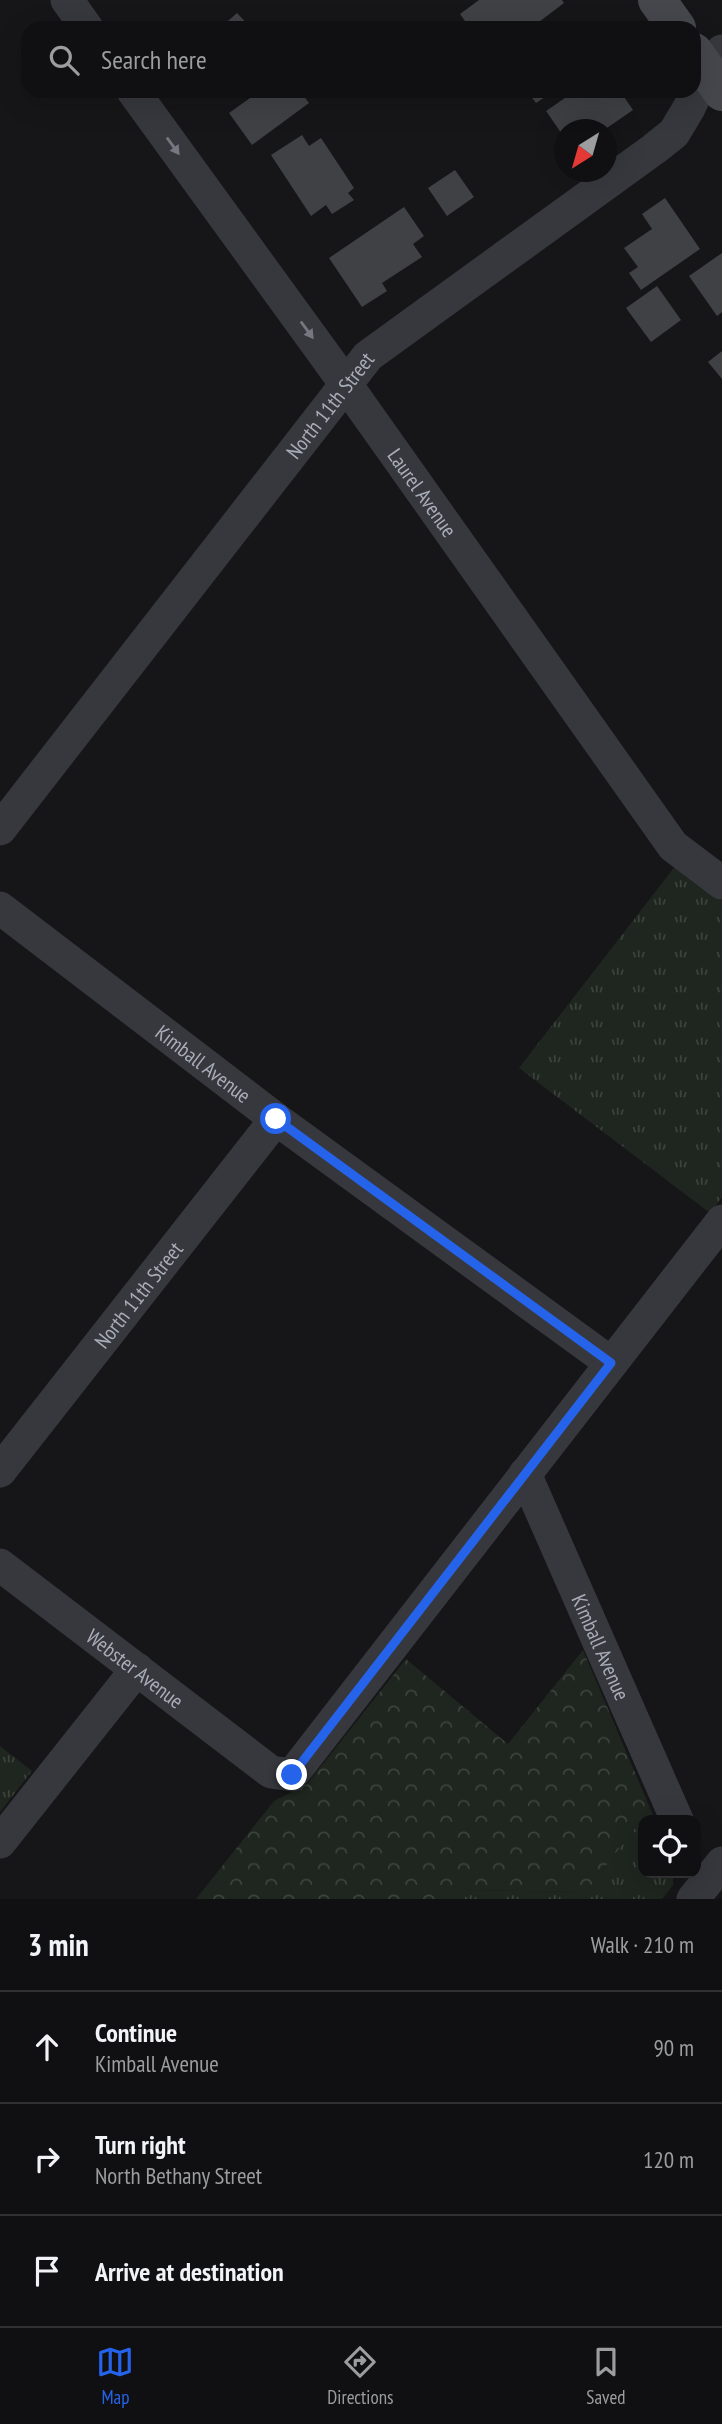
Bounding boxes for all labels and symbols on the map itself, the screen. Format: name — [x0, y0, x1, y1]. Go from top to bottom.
north arrow — [554, 119, 617, 182]
one-way arrow — [166, 137, 180, 155]
one-way arrow — [300, 321, 314, 339]
street label: North 11th Street — [280, 346, 380, 464]
street label: Laurel Avenue — [382, 443, 463, 542]
street label: Kimball Avenue — [150, 1018, 256, 1109]
route start — [260, 1103, 291, 1134]
street label: North 11th Street — [88, 1236, 188, 1353]
street label: Kimball Avenue — [566, 1590, 636, 1704]
street label: Webster Avenue — [81, 1622, 189, 1714]
route end — [276, 1759, 307, 1790]

